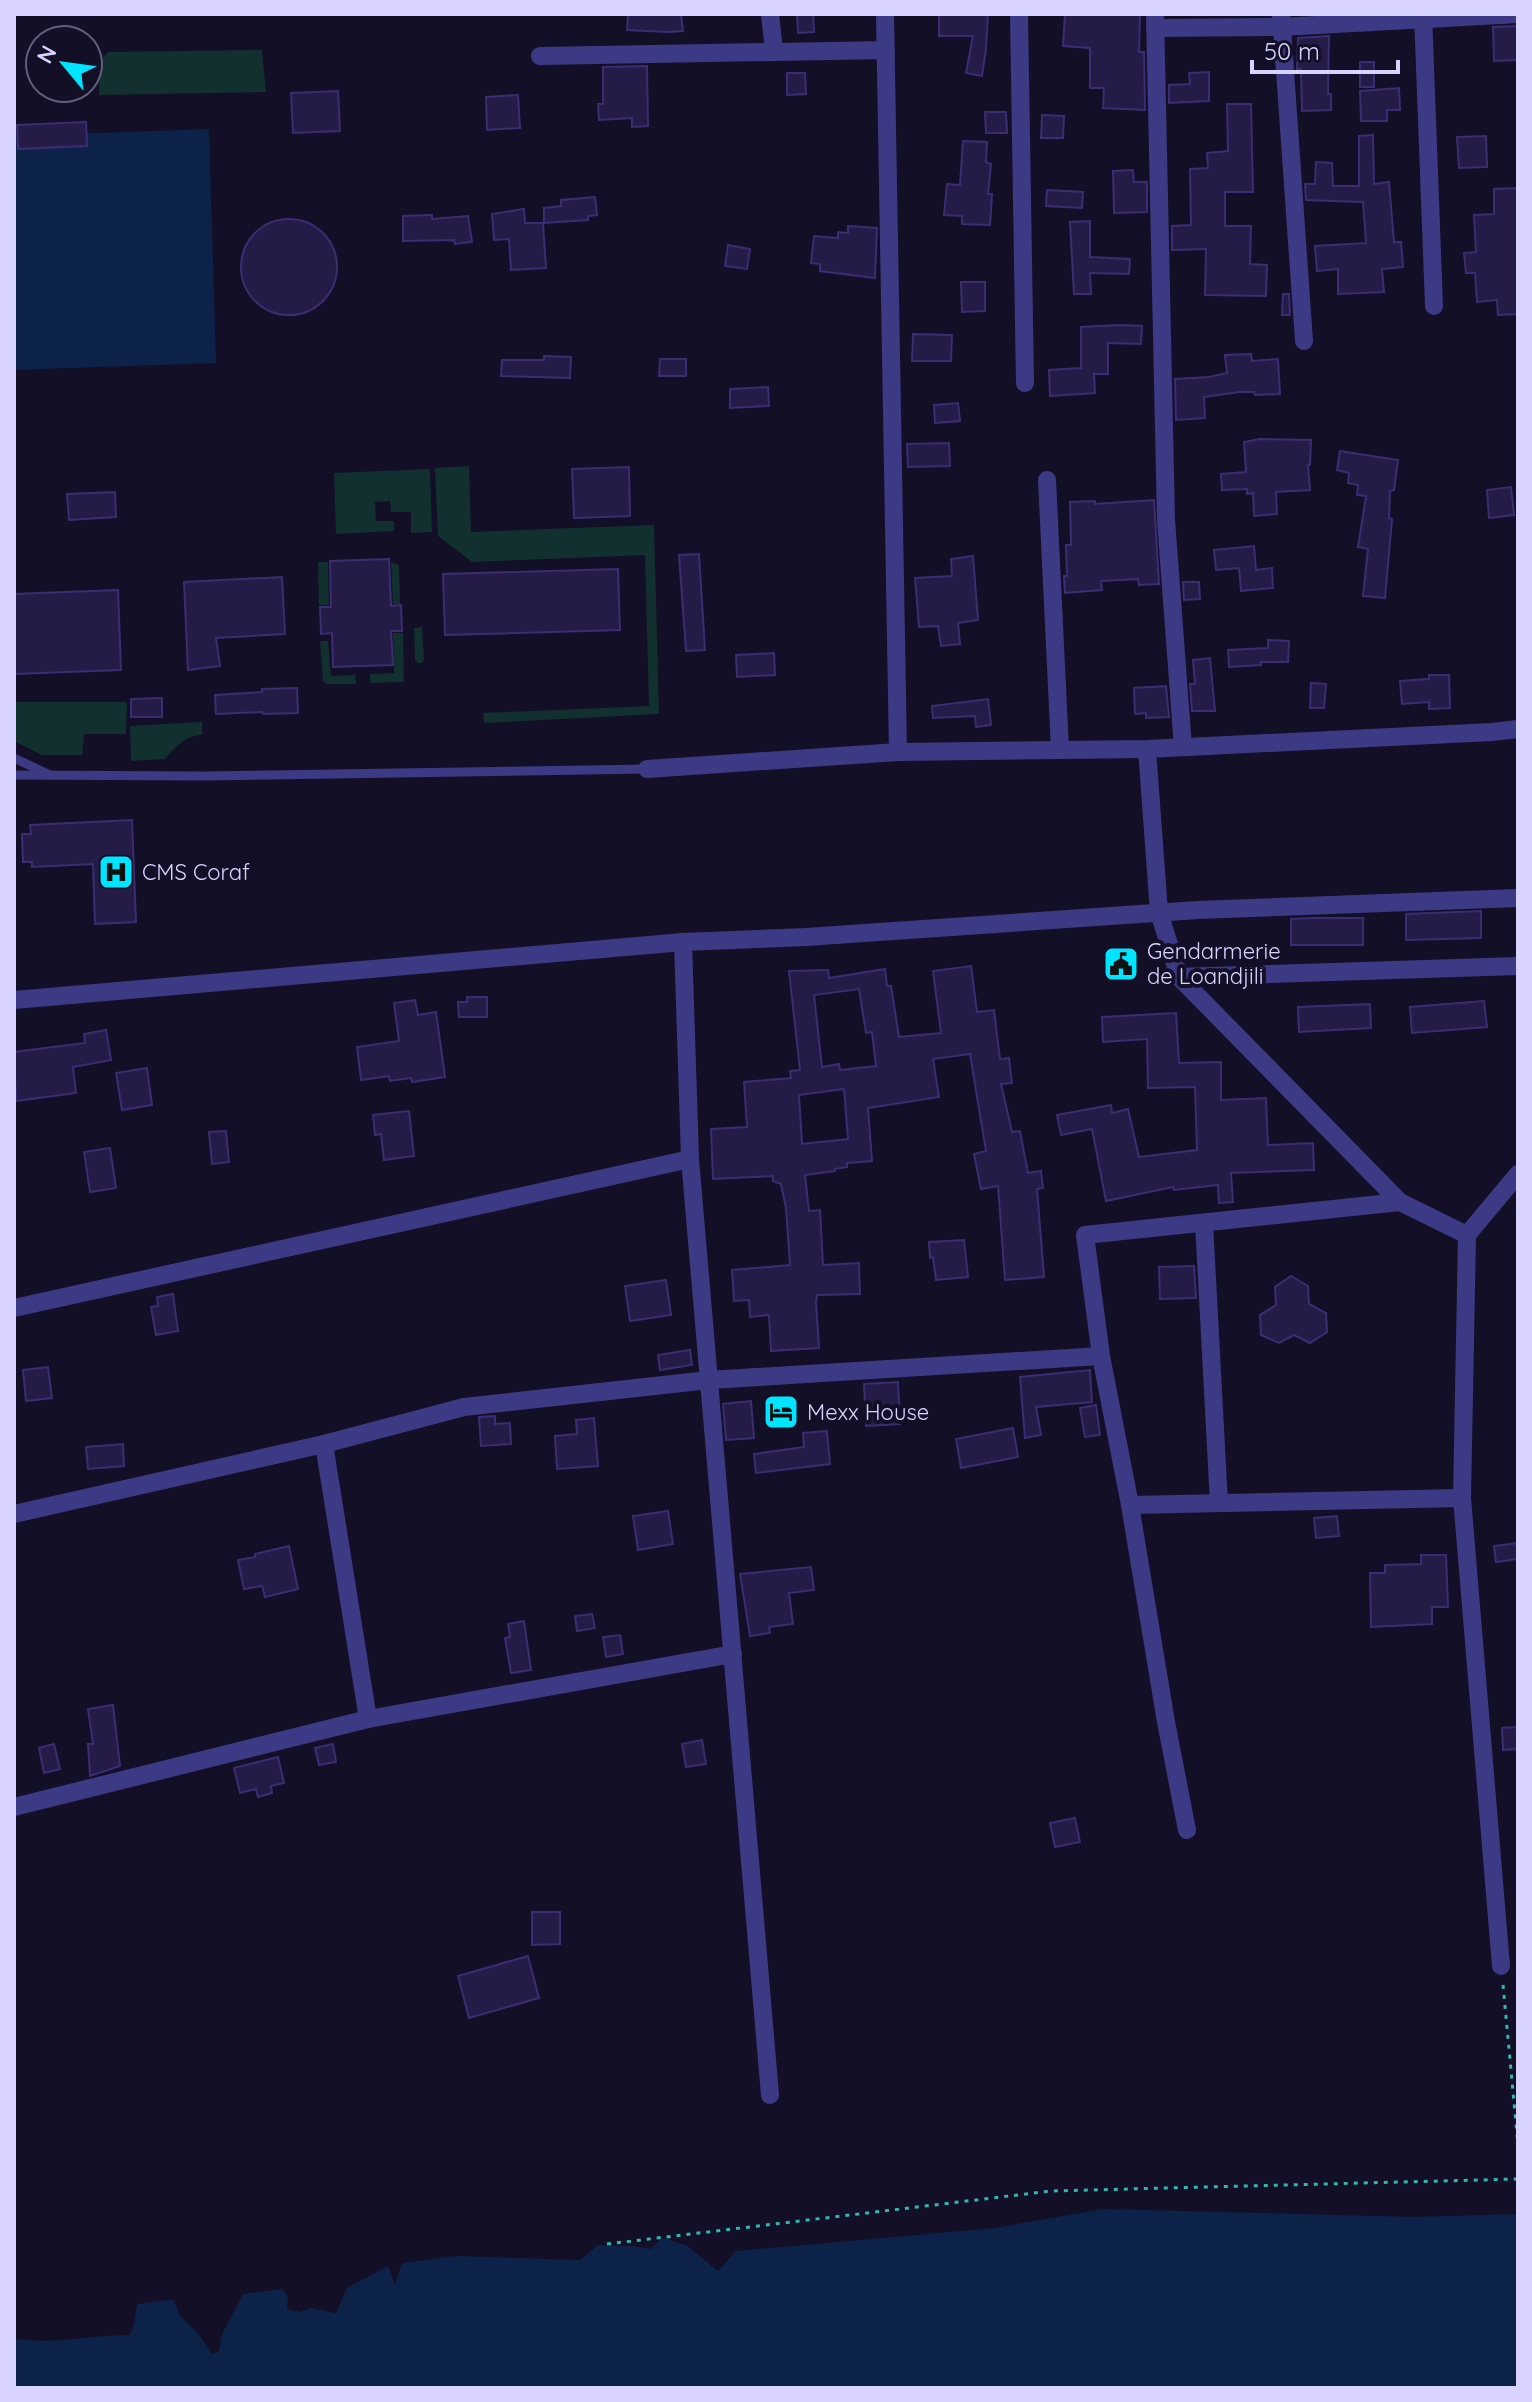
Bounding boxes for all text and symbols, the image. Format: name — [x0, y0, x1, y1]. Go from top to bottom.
north arrow — [24, 24, 104, 104]
scale bar — [1252, 24, 1398, 74]
text: 50 m — [1264, 36, 1320, 66]
text: N — [30, 40, 63, 68]
hospital icon: CMS Coraf — [97, 853, 135, 891]
place label: CMS Coraf — [142, 858, 250, 886]
place label: Gendarmerie de Loandjili — [1147, 937, 1281, 990]
public building icon: Gendarmerie de Loandjili — [1102, 945, 1140, 983]
hotel icon: Mexx House — [762, 1393, 800, 1431]
place label: Mexx House — [807, 1398, 929, 1426]

